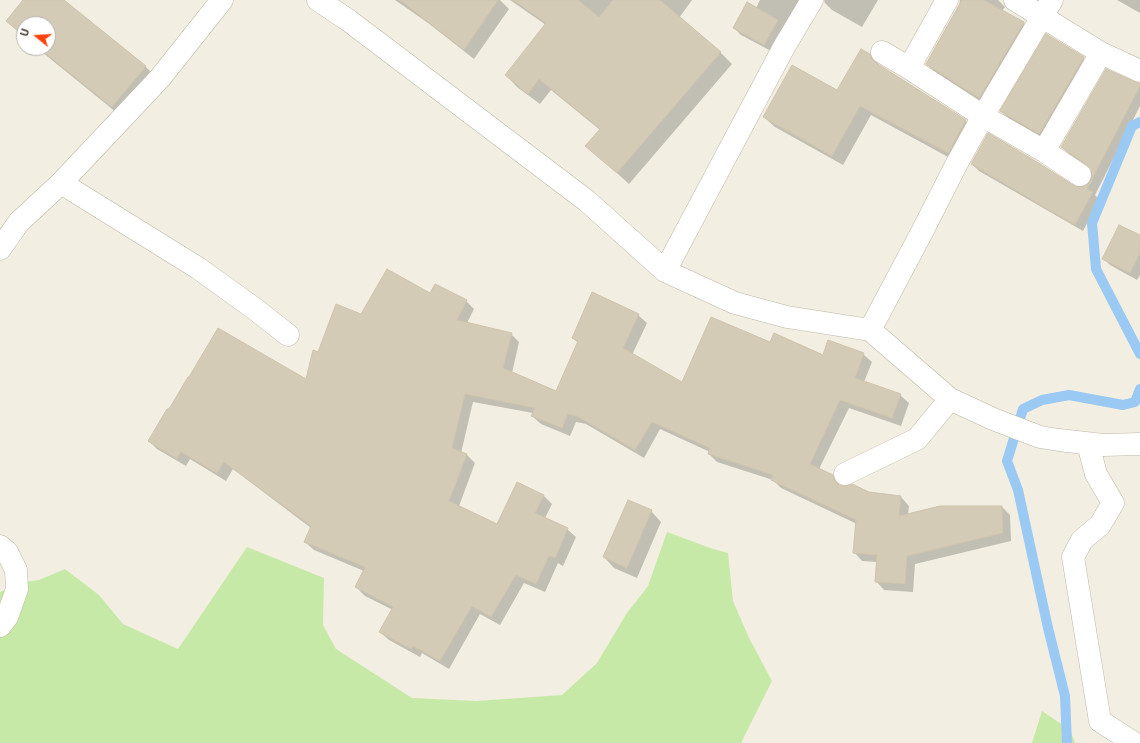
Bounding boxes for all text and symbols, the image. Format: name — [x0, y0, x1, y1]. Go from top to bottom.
north arrow — [16, 16, 56, 56]
text: U — [18, 27, 32, 38]

